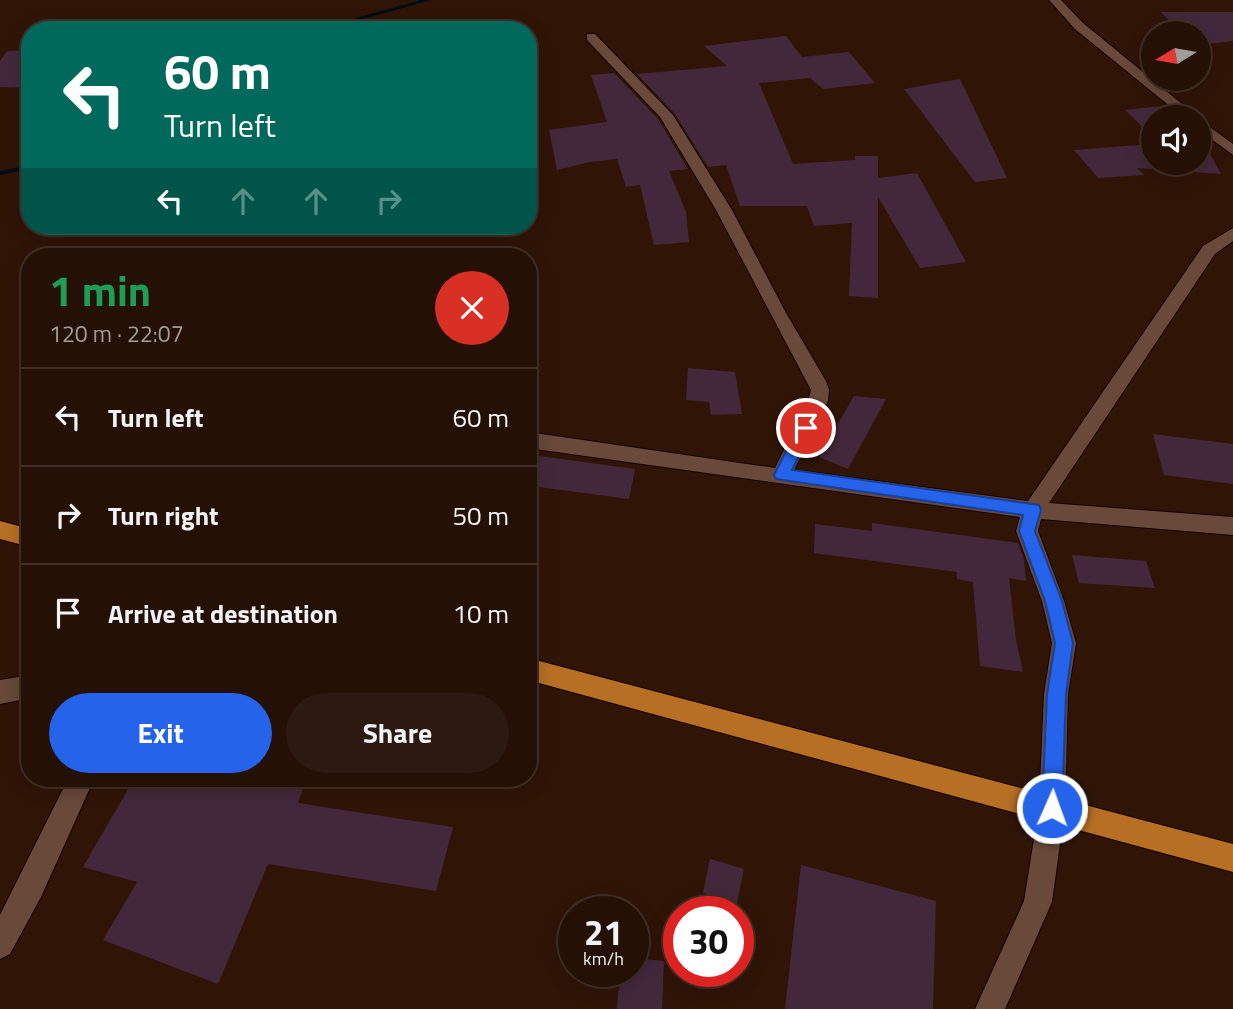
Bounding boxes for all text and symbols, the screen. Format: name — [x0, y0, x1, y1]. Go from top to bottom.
north arrow — [1141, 21, 1211, 91]
map controls — [1141, 21, 1211, 175]
text: 60 m — [164, 33, 271, 108]
icon: left — [49, 49, 140, 140]
text: Turn left — [164, 101, 276, 149]
button: sound — [1141, 105, 1211, 175]
icon: left — [151, 182, 189, 220]
icon: ahead — [224, 182, 262, 220]
icon: ahead — [297, 182, 335, 220]
icon: right — [370, 182, 408, 220]
text: 1 min — [49, 258, 151, 322]
button: close — [435, 271, 509, 345]
text: 120 m · 22:07 — [49, 316, 184, 351]
icon: left — [49, 398, 87, 436]
text: Turn left — [108, 398, 203, 437]
text: 60 m — [452, 398, 509, 437]
pin — [776, 398, 836, 458]
icon: arrive — [787, 409, 825, 447]
icon: right — [49, 496, 87, 534]
text: Turn right — [108, 496, 219, 535]
text: 50 m — [452, 496, 509, 535]
icon: arrive — [49, 594, 87, 632]
text: Arrive at destination — [108, 594, 338, 633]
text: 10 m — [452, 594, 509, 633]
button: Exit — [49, 693, 272, 773]
button: Share — [286, 693, 509, 773]
position arrow — [1015, 771, 1089, 845]
speed limit sign: 30 — [663, 896, 754, 987]
text: 21 — [584, 905, 623, 959]
text: km/h — [583, 945, 624, 972]

